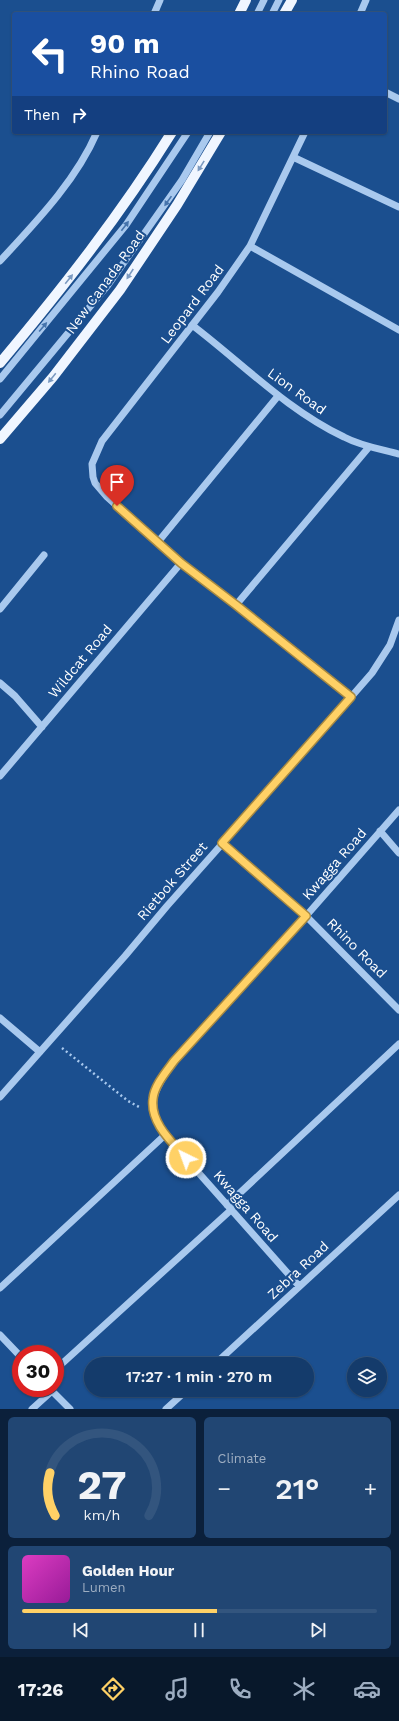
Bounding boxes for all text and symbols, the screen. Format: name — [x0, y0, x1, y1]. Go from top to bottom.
text: 90 m — [90, 27, 160, 60]
icon: left — [24, 28, 76, 80]
text: Rhino Road — [90, 61, 190, 82]
icon: right — [68, 104, 90, 126]
text: Then — [24, 106, 60, 124]
one-way arrow — [198, 160, 205, 171]
one-way arrow — [164, 196, 172, 206]
one-way arrow — [121, 221, 129, 232]
street label: New Canada Road — [62, 227, 148, 337]
street label: Leopard Road — [157, 261, 227, 347]
one-way arrow — [127, 268, 134, 280]
one-way arrow — [65, 273, 74, 284]
one-way arrow — [38, 322, 47, 332]
street label: Lion Road — [265, 365, 329, 417]
one-way arrow — [47, 372, 56, 383]
pin — [100, 465, 134, 506]
icon: arrive — [106, 471, 128, 493]
street label: Wildcat Road — [45, 621, 115, 701]
street label: Kwagga Road — [299, 825, 369, 903]
street label: Rietbok Street — [134, 839, 210, 923]
street label: Rhino Road — [324, 915, 390, 981]
position arrow — [165, 1137, 207, 1179]
street label: Kwagga Road — [211, 1167, 281, 1245]
street label: Zebra Road — [264, 1238, 332, 1302]
speed limit sign: 30 — [12, 1345, 64, 1397]
map controls — [347, 1357, 387, 1397]
button: layers — [347, 1357, 387, 1397]
text: 17:27 · 1 min · 270 m — [126, 1368, 272, 1386]
text: Climate — [218, 1451, 266, 1466]
text: 27 — [77, 1459, 126, 1508]
text: 21° — [275, 1471, 320, 1506]
text: − — [218, 1476, 231, 1501]
text: + — [364, 1476, 377, 1501]
text: km/h — [83, 1506, 120, 1522]
text: Golden Hour — [82, 1562, 174, 1580]
text: Lumen — [82, 1580, 126, 1595]
icon: previous — [70, 1619, 92, 1641]
icon: pause — [188, 1619, 210, 1641]
icon: next — [307, 1619, 329, 1641]
icon: directions — [99, 1675, 127, 1703]
icon: music — [163, 1675, 191, 1703]
icon: phone — [226, 1675, 254, 1703]
icon: climate — [290, 1675, 318, 1703]
icon: car — [353, 1675, 381, 1703]
text: 17:26 — [18, 1679, 63, 1700]

